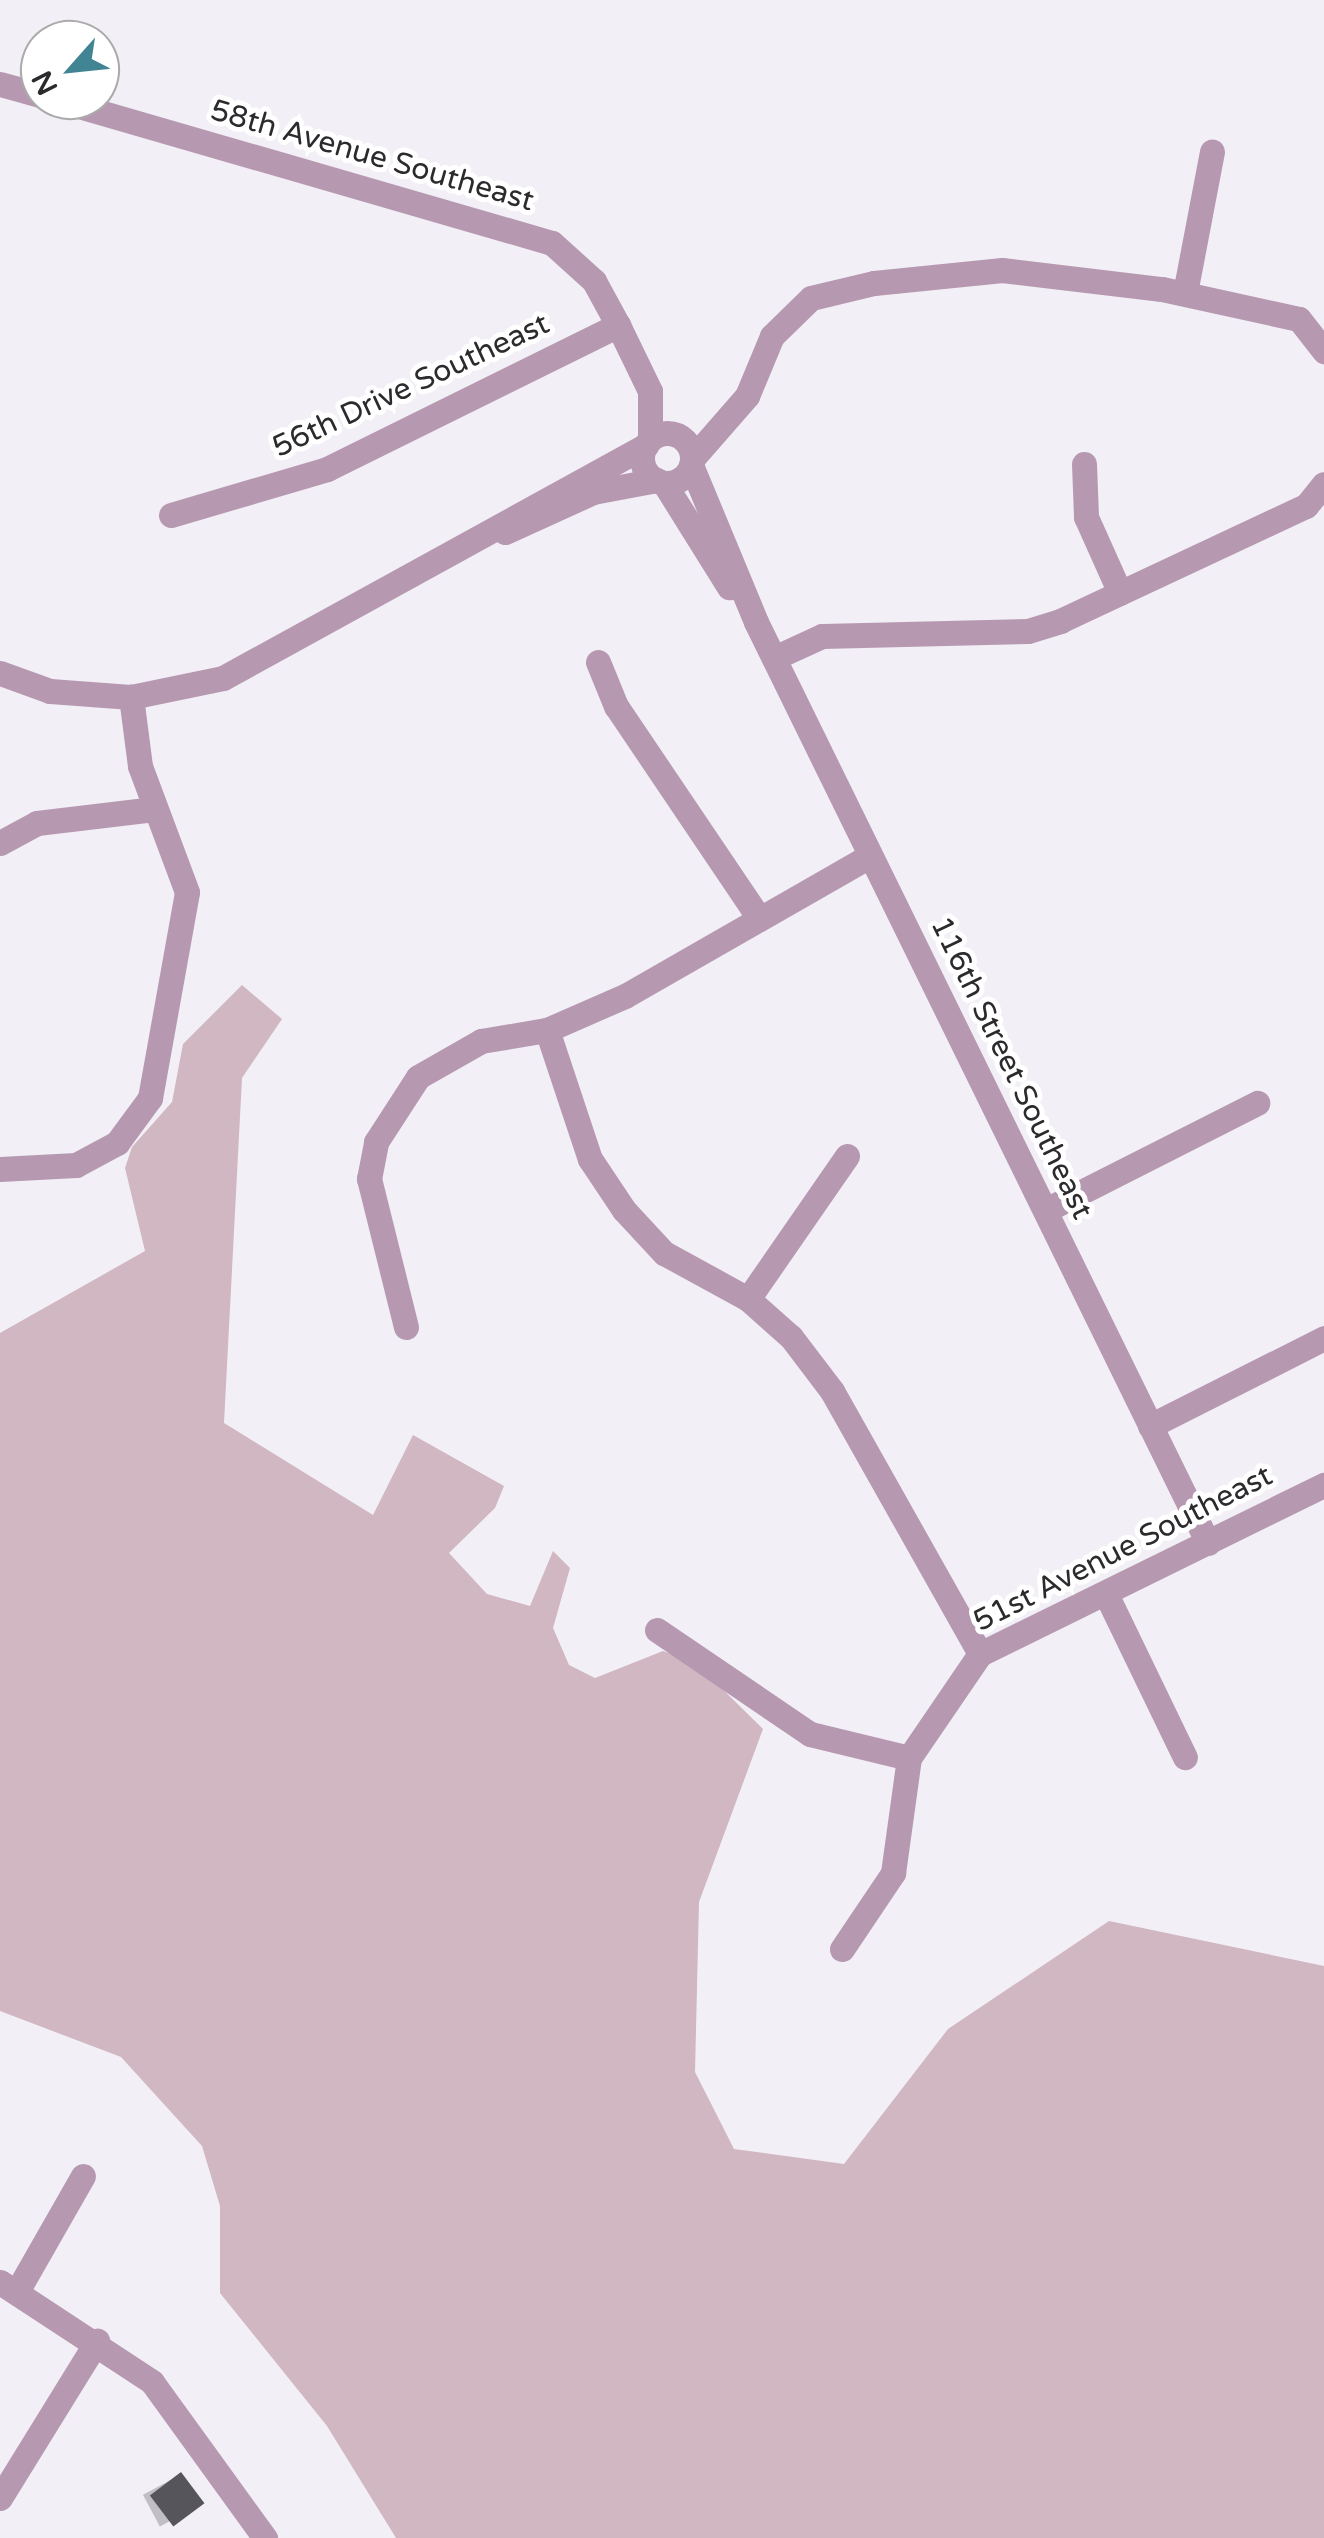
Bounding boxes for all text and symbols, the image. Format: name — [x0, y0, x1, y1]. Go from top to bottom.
north arrow — [20, 20, 120, 120]
text: N — [25, 65, 65, 100]
street label: 58th Avenue Southeast — [206, 93, 538, 219]
street label: 56th Drive Southeast — [267, 306, 555, 466]
street label: 116th Street Southeast — [922, 911, 1100, 1225]
street label: 51st Avenue Southeast — [968, 1458, 1278, 1640]

